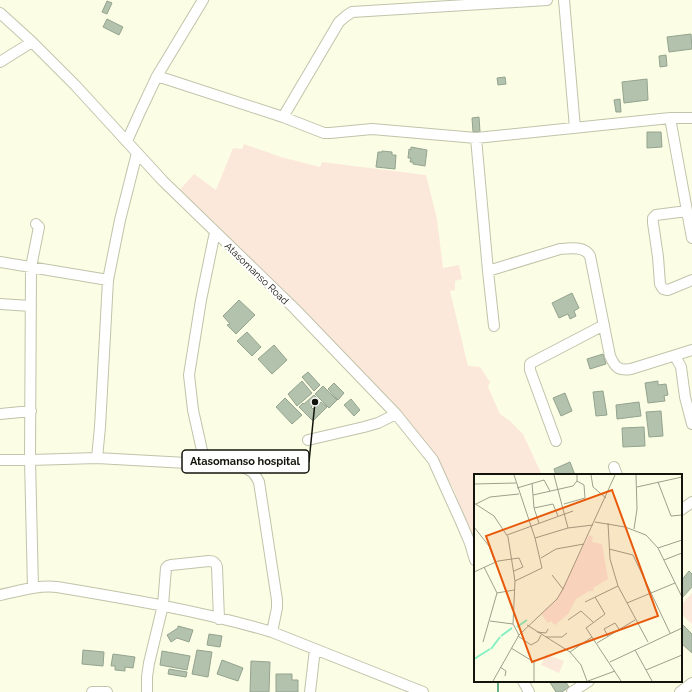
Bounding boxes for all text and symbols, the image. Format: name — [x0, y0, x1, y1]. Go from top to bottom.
street label: Atasomanso Road — [223, 240, 291, 306]
callout: Atasomanso hospital — [182, 450, 309, 473]
text: Atasomanso hospital — [190, 455, 301, 468]
inset map — [474, 474, 682, 682]

